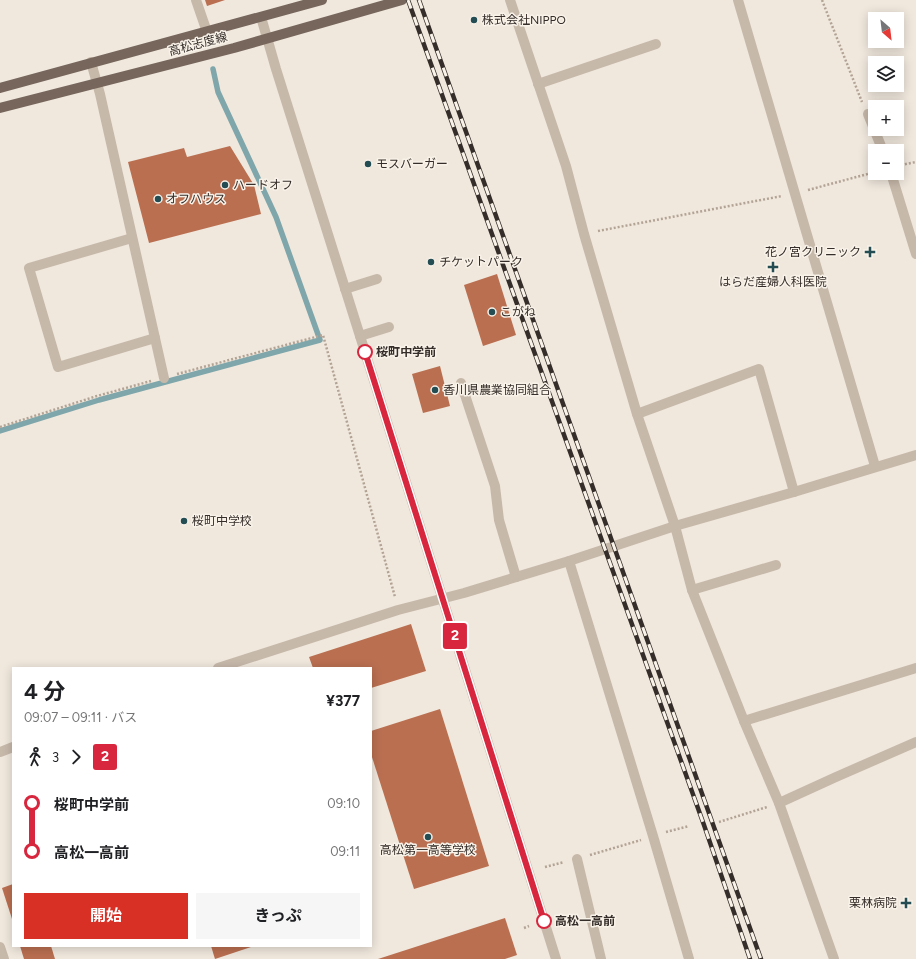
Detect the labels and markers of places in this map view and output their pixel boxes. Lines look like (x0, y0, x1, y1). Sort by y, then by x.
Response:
place label: 株式会社NIPPO (482, 13, 566, 27)
marker: 株式会社NIPPO (469, 15, 479, 25)
place label: モスバーガー (376, 157, 448, 171)
marker: モスバーガー (363, 159, 373, 169)
place label: ハードオフ (233, 178, 293, 192)
marker: ハードオフ (220, 180, 230, 190)
place label: オフハウス (166, 192, 226, 206)
marker: オフハウス (153, 194, 163, 204)
place label: 花ノ宮クリニック (765, 245, 861, 259)
marker: 花ノ宮クリニック (864, 246, 876, 258)
place label: チケットパーク (439, 255, 523, 269)
marker: チケットパーク (426, 257, 436, 267)
marker: はらだ産婦人科医院 (767, 261, 779, 273)
place label: はらだ産婦人科医院 (719, 275, 827, 289)
place label: こがね (500, 305, 536, 319)
marker: こがね (487, 307, 497, 317)
marker: 桜町中学前 (357, 344, 373, 360)
place label: 桜町中学前 (376, 345, 436, 359)
place label: 香川県農業協同組合 (443, 383, 551, 397)
marker: 香川県農業協同組合 (430, 385, 440, 395)
place label: 桜町中学校 (192, 514, 252, 528)
marker: 桜町中学校 (179, 516, 189, 526)
marker: 高松第一高等学校 (423, 832, 433, 842)
place label: 高松第一高等学校 (380, 843, 476, 857)
place label: 栗林病院 (849, 896, 897, 910)
marker: 栗林病院 (900, 897, 912, 909)
marker: 高松一高前 (536, 913, 552, 929)
place label: 高松一高前 (555, 914, 615, 928)

